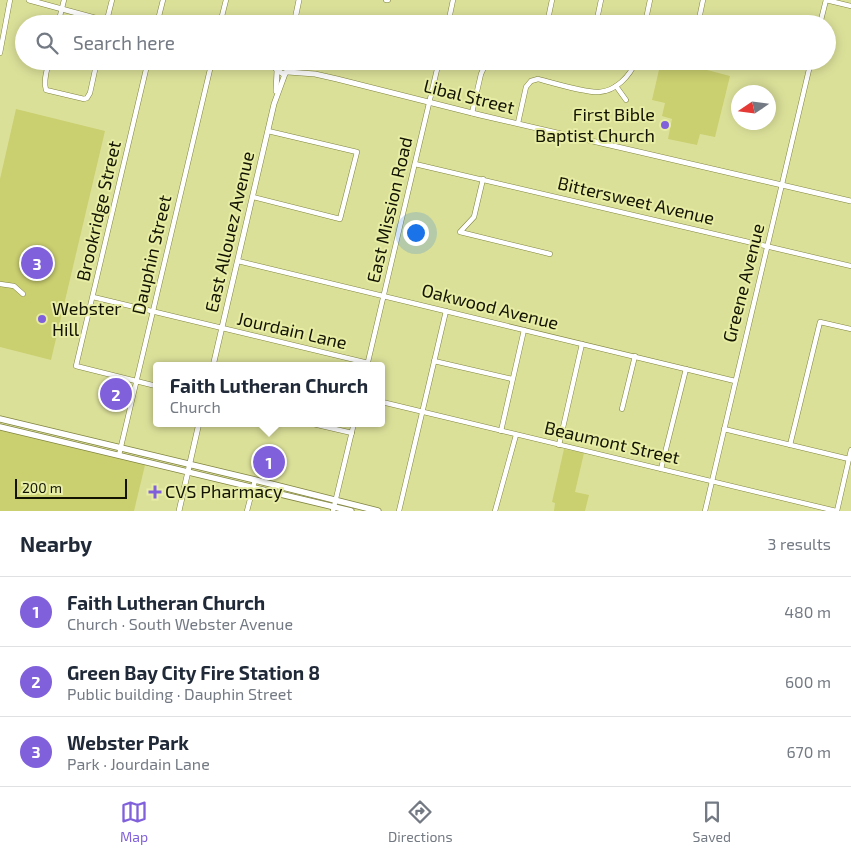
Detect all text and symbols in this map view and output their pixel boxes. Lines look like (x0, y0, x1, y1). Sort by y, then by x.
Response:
search box (15, 15, 836, 70)
icon: search (33, 29, 61, 57)
text: Search here (73, 31, 175, 54)
street label: Libal Street (422, 74, 517, 118)
north arrow (731, 85, 776, 130)
place label: First Bible Baptist Church (535, 103, 655, 146)
marker: First Bible Baptist Church (659, 119, 671, 131)
street label: East Mission Road (362, 135, 417, 285)
street label: Brookridge Street (71, 138, 125, 283)
street label: East Allouez Avenue (200, 149, 258, 314)
street label: Bittersweet Avenue (556, 171, 717, 229)
street label: Dauphin Street (127, 193, 175, 317)
your location (403, 220, 429, 246)
street label: Greene Avenue (718, 221, 768, 344)
pin: 3 (21, 244, 53, 282)
street label: Oakwood Avenue (419, 278, 561, 334)
place label: Webster Hill (52, 297, 122, 340)
street label: Jourdain Lane (235, 307, 349, 353)
marker: Webster Hill (36, 313, 48, 325)
popup (153, 362, 385, 427)
text: Faith Lutheran Church (170, 374, 368, 397)
pin: 2 (100, 375, 132, 413)
text: Church (170, 397, 221, 416)
street label: Beaumont Street (542, 416, 682, 468)
pin: 1 (253, 443, 285, 481)
scale bar (15, 476, 128, 499)
text: 200 m (22, 479, 62, 496)
place label: CVS Pharmacy (165, 480, 283, 502)
marker: CVS Pharmacy (149, 486, 161, 498)
text: Nearby (20, 531, 92, 556)
text: 3 results (768, 534, 831, 553)
text: Faith Lutheran Church (67, 591, 265, 614)
text: 1 (33, 602, 39, 621)
text: 480 m (784, 602, 831, 621)
text: Church · South Webster Avenue (67, 614, 293, 633)
text: Green Bay City Fire Station 8 (67, 661, 320, 684)
text: 2 (31, 672, 41, 691)
text: 600 m (785, 672, 831, 691)
text: Public building · Dauphin Street (67, 684, 292, 703)
text: Webster Park (67, 731, 189, 754)
text: 3 (31, 742, 41, 761)
text: 670 m (786, 742, 831, 761)
text: Park · Jourdain Lane (67, 754, 210, 773)
tab: Map (120, 798, 148, 845)
tab: Directions (388, 798, 453, 845)
tab: Saved (693, 798, 731, 845)

